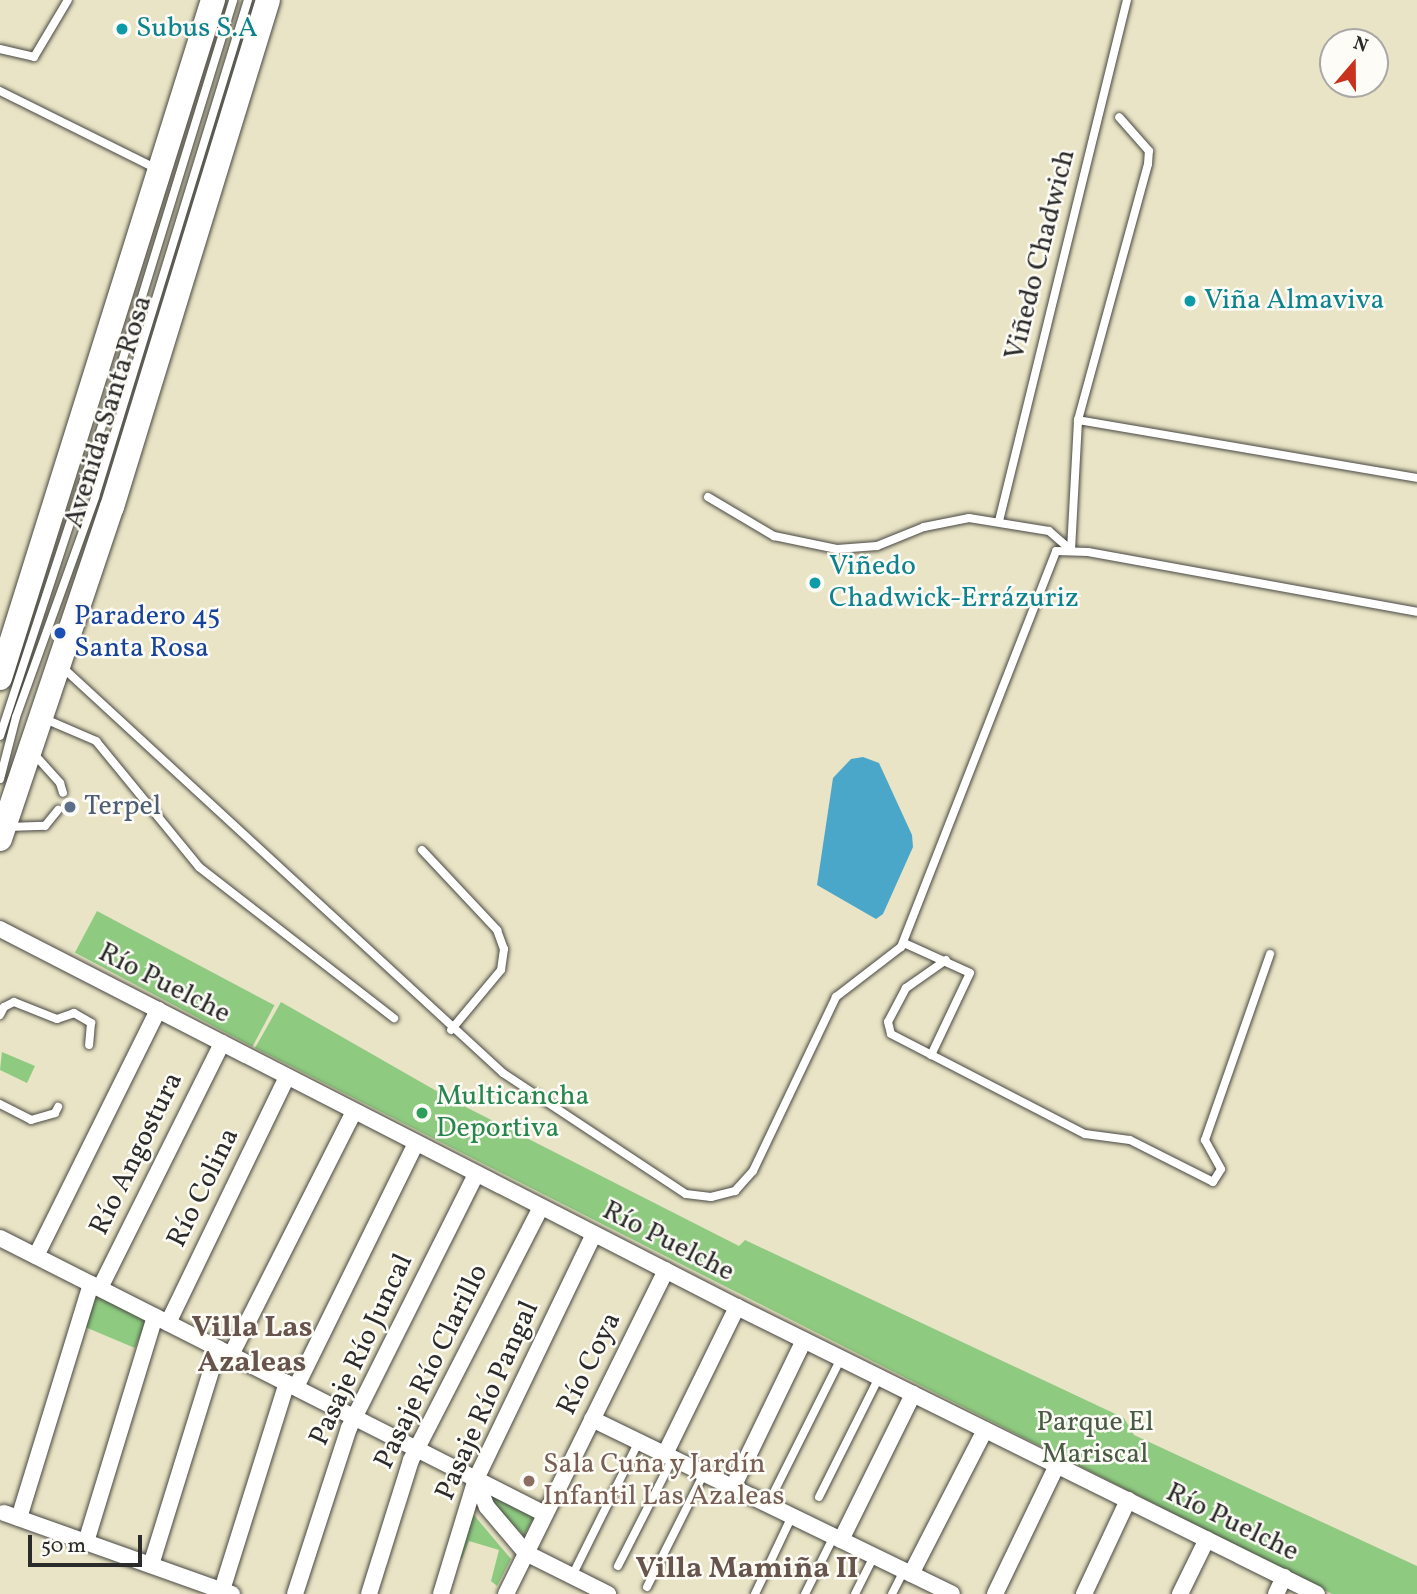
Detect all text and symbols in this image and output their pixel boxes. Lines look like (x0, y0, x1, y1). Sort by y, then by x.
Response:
place label: Subus S.A (136, 12, 258, 46)
marker: Subus S.A (114, 21, 130, 37)
north arrow (1319, 28, 1389, 98)
text: N (1350, 31, 1371, 60)
street label: Viñedo Chadwich (999, 146, 1083, 364)
place label: Viña Almaviva (1204, 284, 1384, 318)
street label: Avenida Santa Rosa (58, 292, 160, 532)
marker: Viña Almaviva (1182, 293, 1198, 309)
place label: Viñedo Chadwick-Errázuriz (829, 550, 1079, 616)
marker: Viñedo Chadwick-Errázuriz (807, 575, 823, 591)
place label: Paradero 45 Santa Rosa (74, 600, 221, 666)
marker: Paradero 45 Santa Rosa (52, 625, 68, 641)
place label: Terpel (84, 790, 161, 824)
marker: Terpel (62, 799, 78, 815)
street label: Río Puelche (92, 936, 236, 1032)
street label: Río Angostura (83, 1067, 191, 1241)
place label: Multicancha Deportiva (436, 1080, 590, 1146)
marker: Multicancha Deportiva (414, 1105, 430, 1121)
street label: Río Colina (161, 1123, 247, 1253)
street label: Río Puelche (596, 1194, 740, 1290)
street label: Pasaje Río Juncal (303, 1249, 421, 1451)
street label: Pasaje Río Clarillo (368, 1259, 496, 1475)
street label: Pasaje Río Pangal (429, 1296, 547, 1506)
street label: Río Coya (551, 1307, 629, 1421)
district label: Villa Las Azaleas (191, 1310, 313, 1380)
park label: Parque El Mariscal (1036, 1406, 1154, 1472)
place label: Sala Cuna y Jardín Infantil Las Azaleas (543, 1448, 785, 1514)
marker: Sala Cuna y Jardín Infantil Las Azaleas (521, 1473, 537, 1489)
street label: Río Puelche (1160, 1476, 1304, 1570)
scale bar (32, 1520, 145, 1564)
text: 50 m (41, 1532, 86, 1561)
district label: Villa Mamiña II (636, 1551, 858, 1587)

